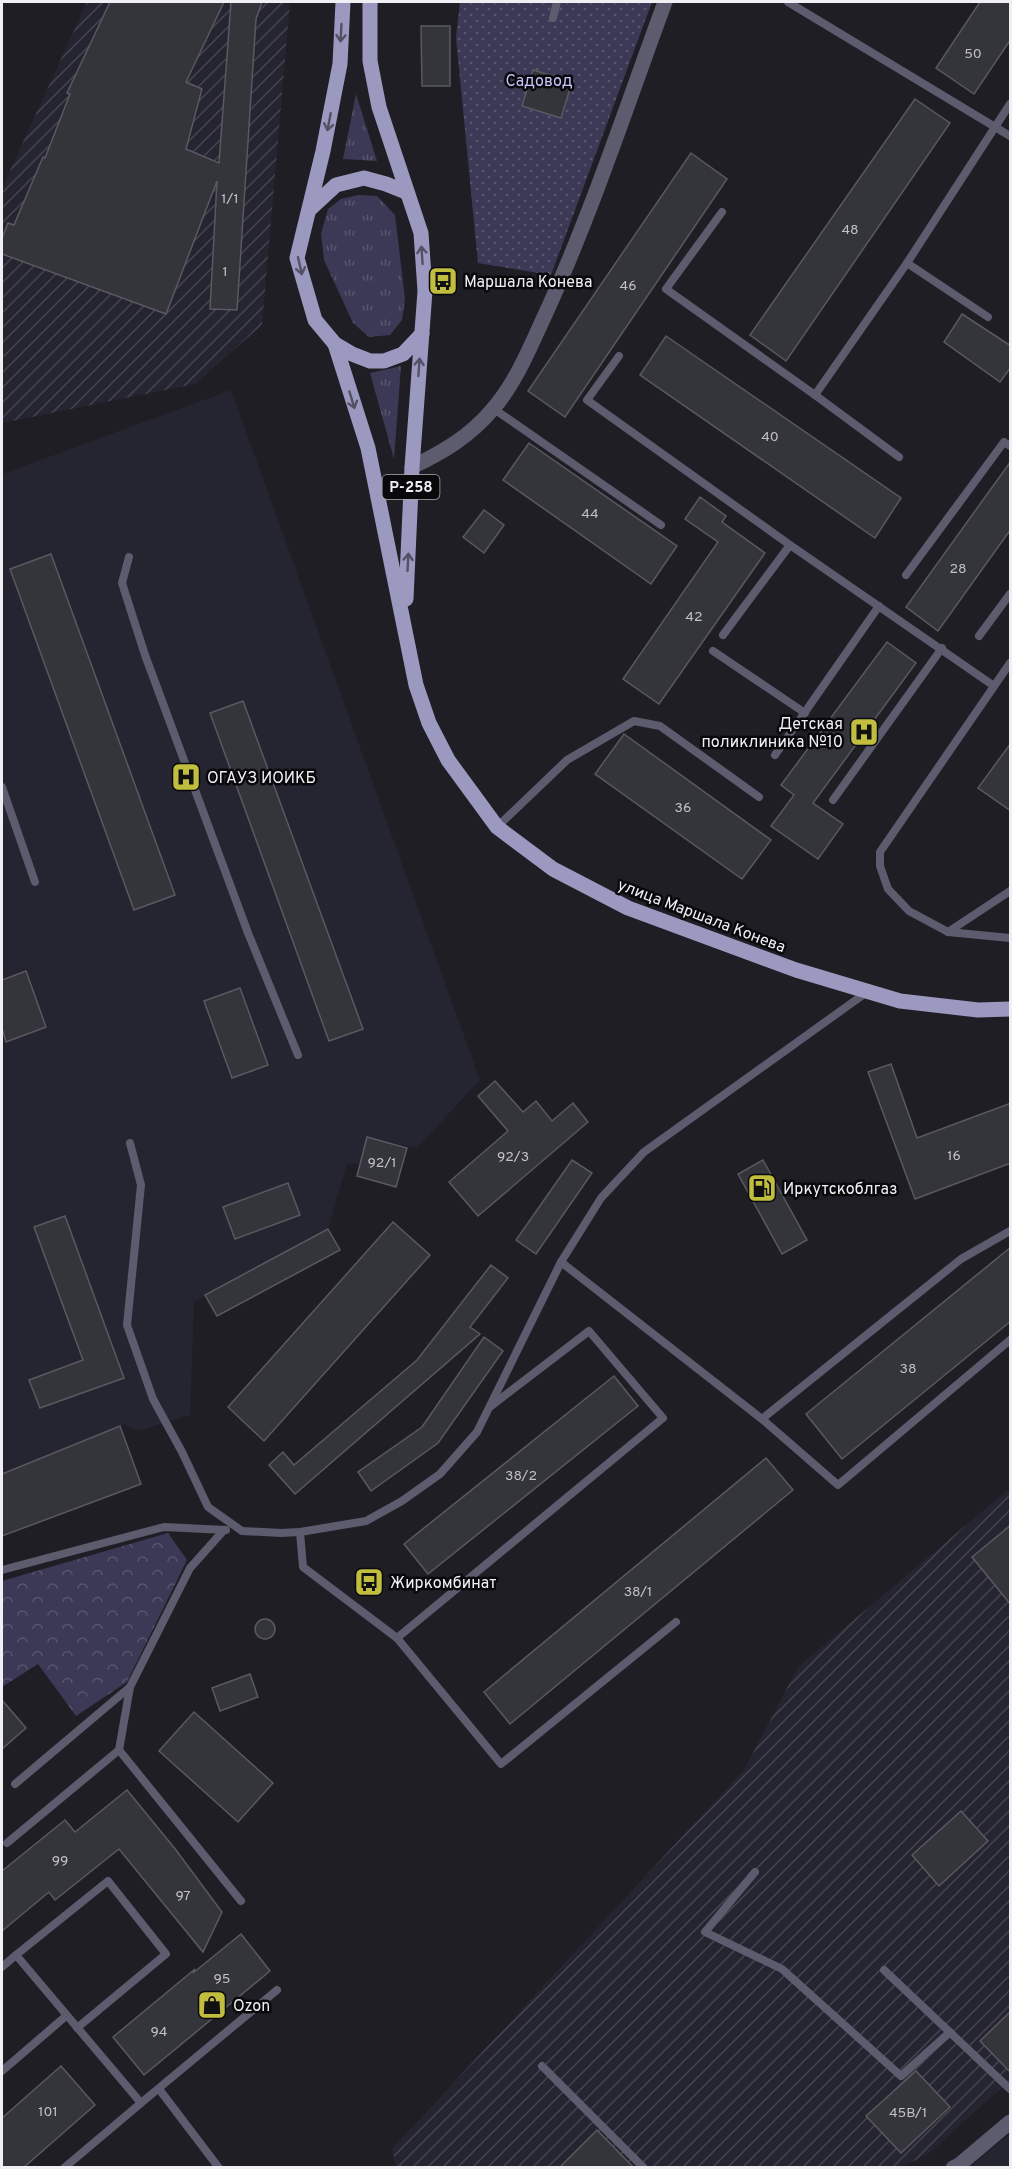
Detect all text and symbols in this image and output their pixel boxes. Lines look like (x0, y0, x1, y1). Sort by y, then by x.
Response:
one-way arrow (336, 22, 347, 42)
house number: 50 (964, 46, 982, 63)
park label: Садовод (505, 72, 573, 92)
one-way arrow (323, 111, 334, 131)
house number: 1/1 (221, 191, 239, 208)
house number: 48 (841, 222, 859, 239)
one-way arrow (416, 245, 427, 265)
one-way arrow (294, 256, 306, 275)
house number: 1 (222, 264, 228, 281)
bus stop icon: Маршала Конева (427, 265, 459, 297)
place label: Маршала Конева (464, 273, 592, 293)
house number: 46 (619, 278, 637, 295)
one-way arrow (414, 358, 425, 378)
one-way arrow (347, 390, 358, 409)
house number: 40 (761, 429, 779, 446)
road number: Р-258 (382, 475, 440, 499)
house number: 44 (581, 506, 599, 523)
one-way arrow (402, 552, 413, 572)
house number: 28 (949, 561, 967, 578)
house number: 42 (685, 609, 703, 626)
place label: Детская поликлиника №10 (701, 715, 843, 753)
hospital icon: Детская поликлиника №10 (848, 716, 880, 748)
hospital icon: ОГАУЗ ИОИКБ (170, 761, 202, 793)
place label: ОГАУЗ ИОИКБ (207, 769, 316, 789)
house number: 36 (675, 800, 691, 817)
street label: улица Маршала Конева (614, 876, 788, 958)
house number: 16 (947, 1148, 961, 1165)
house number: 92/3 (497, 1149, 529, 1166)
house number: 92/1 (367, 1155, 397, 1172)
fuel station icon: Иркутскоблгаз (746, 1172, 778, 1204)
place label: Иркутскоблгаз (783, 1180, 898, 1200)
house number: 38 (900, 1361, 916, 1378)
house number: 38/2 (505, 1468, 537, 1485)
bus stop icon: Жиркомбинат (353, 1566, 385, 1598)
place label: Жиркомбинат (390, 1574, 497, 1594)
house number: 38/1 (624, 1584, 652, 1601)
house number: 99 (52, 1853, 68, 1870)
house number: 97 (175, 1888, 191, 1905)
house number: 95 (213, 1971, 231, 1988)
shop icon: Ozon (196, 1989, 228, 2021)
place label: Ozon (233, 1997, 270, 2017)
house number: 94 (150, 2024, 168, 2041)
house number: 101 (38, 2104, 58, 2121)
house number: 45В/1 (889, 2105, 927, 2122)

